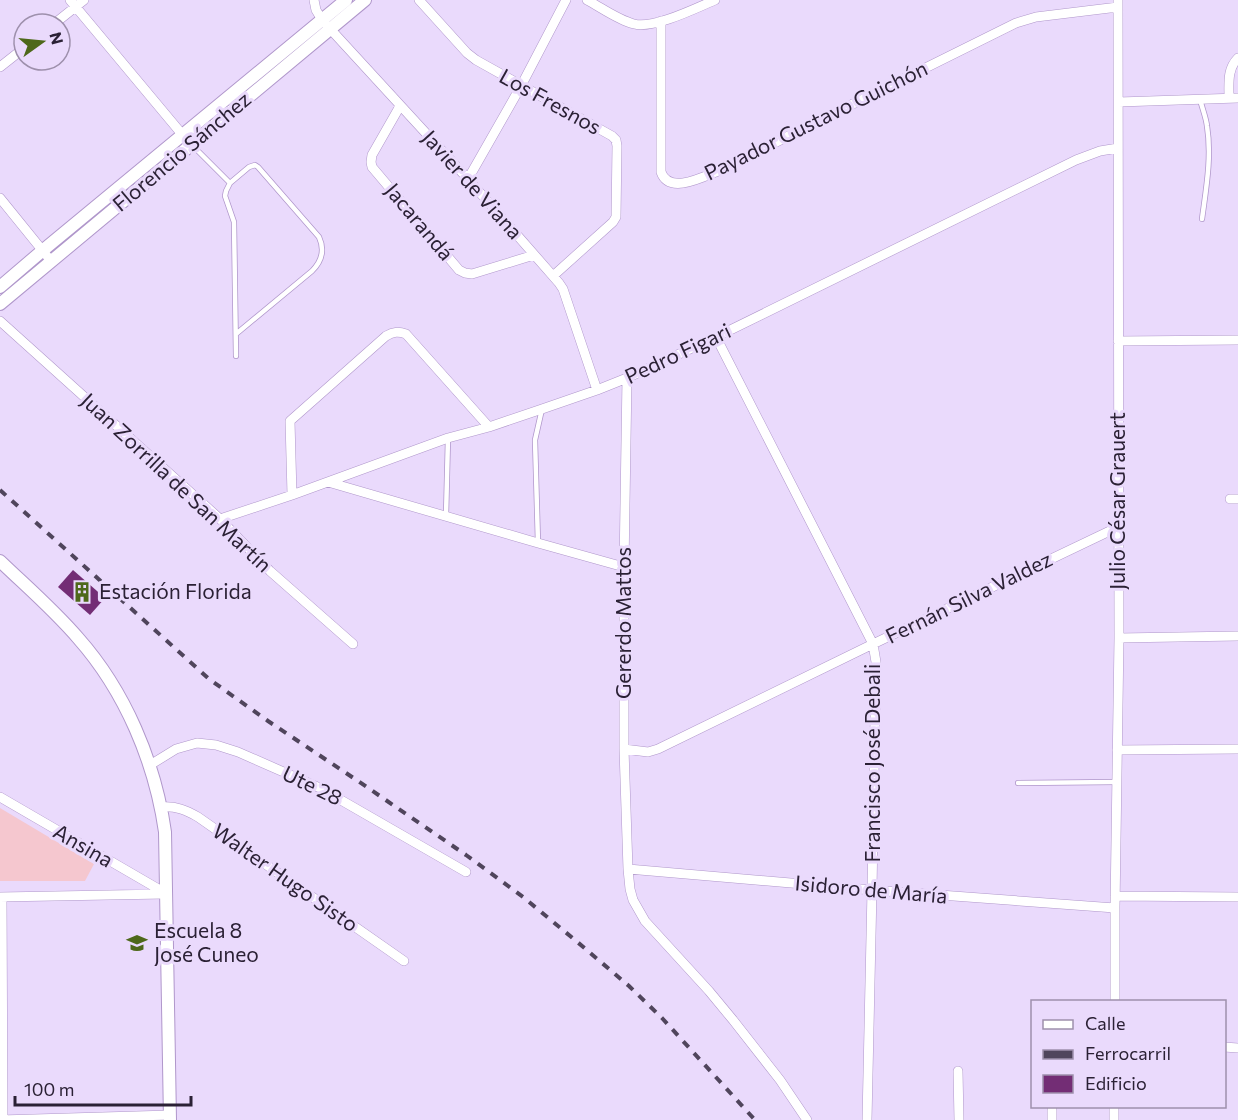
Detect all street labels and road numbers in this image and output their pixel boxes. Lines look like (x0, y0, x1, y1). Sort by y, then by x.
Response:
street label: Payador Gustavo Guichón (700, 55, 931, 185)
street label: Los Fresnos (496, 63, 606, 139)
street label: Florencio Sánchez (107, 86, 255, 216)
street label: Javier de Viana (418, 125, 528, 243)
street label: Jacarandá (381, 177, 460, 265)
street label: Pedro Figari (620, 317, 734, 388)
street label: Juan Zorrilla de San Martín (77, 387, 277, 577)
street label: Julio César Grauert (1104, 412, 1129, 590)
street label: Fernán Silva Valdez (881, 546, 1056, 648)
street label: Gererdo Mattos (610, 547, 635, 699)
street label: Francisco José Debali (859, 663, 884, 863)
street label: Ute 28 (279, 760, 347, 810)
street label: Walter Hugo Sisto (208, 817, 363, 936)
street label: Ansina (50, 818, 118, 872)
street label: Isidoro de María (794, 869, 948, 908)

